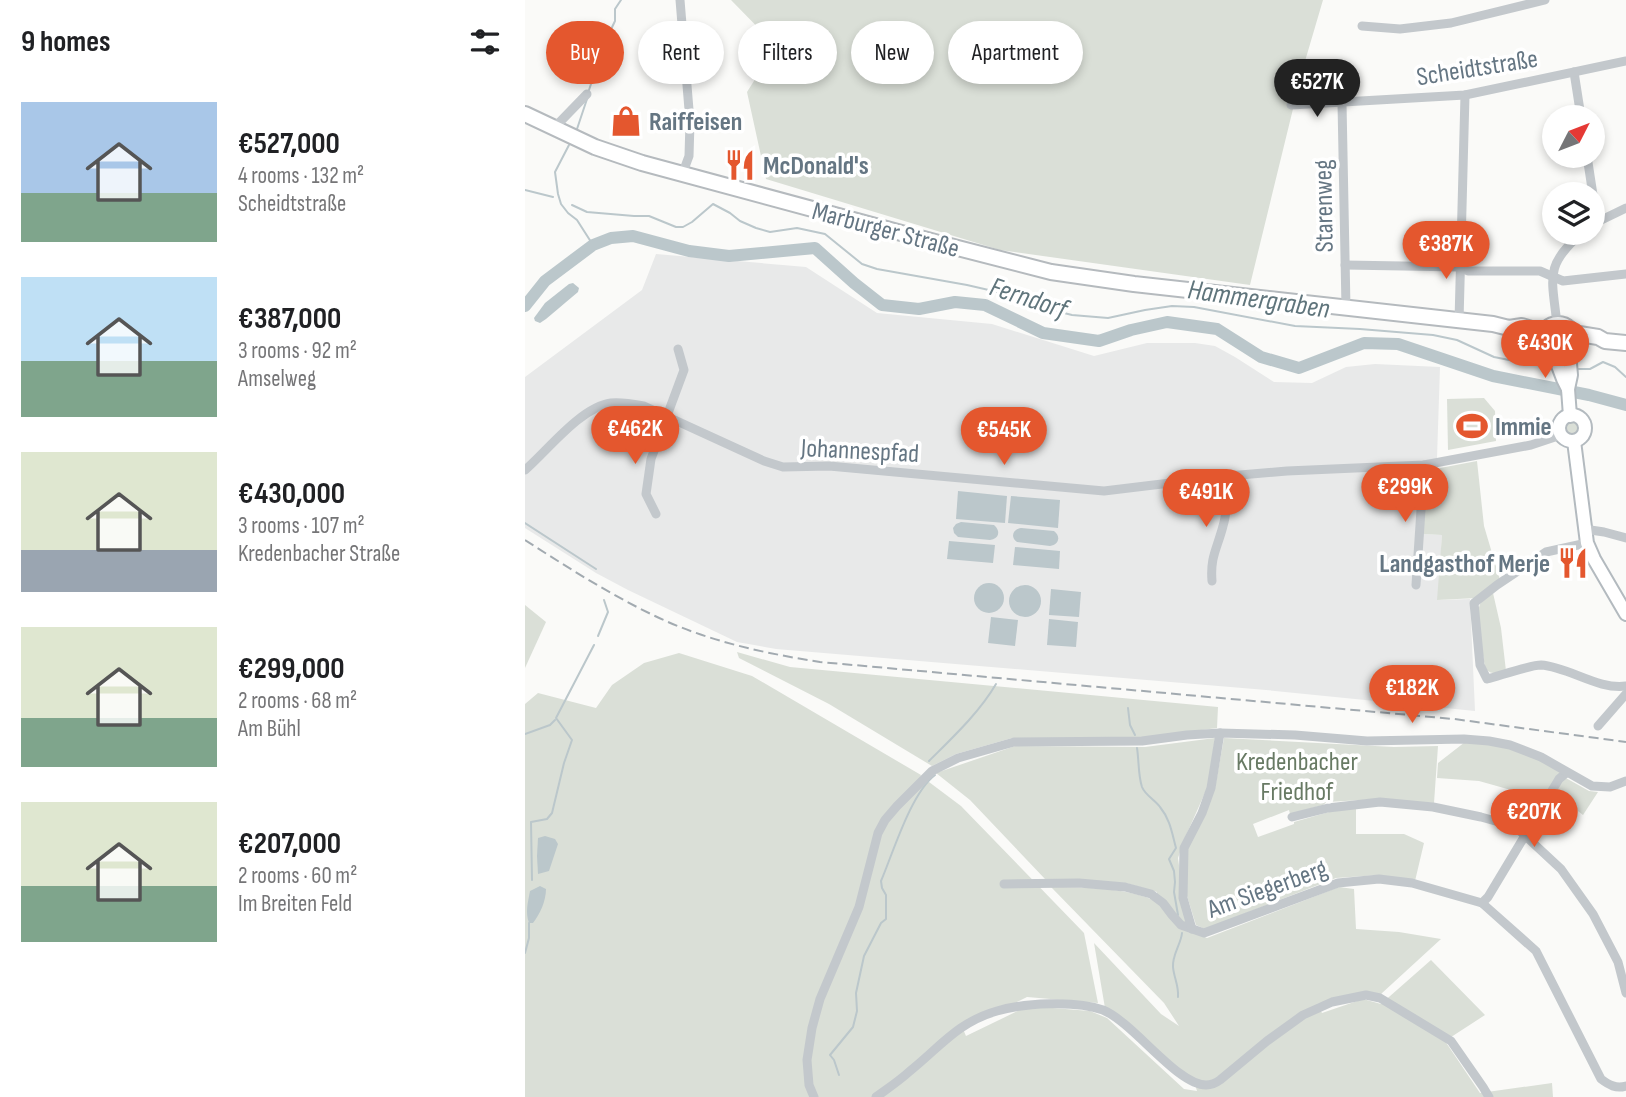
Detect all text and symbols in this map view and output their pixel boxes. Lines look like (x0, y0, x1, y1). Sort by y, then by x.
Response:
chip: Buy (546, 21, 624, 84)
chip: Rent (638, 21, 724, 84)
chip: Filters (738, 21, 837, 84)
chip: New (851, 21, 934, 84)
chip: Apartment (948, 21, 1083, 84)
icon: filters (466, 23, 504, 61)
text: 9 homes (21, 24, 111, 60)
street label: Scheidtstraße (1414, 44, 1540, 93)
pin: €527K (1268, 60, 1366, 119)
text: €527K (1290, 68, 1344, 96)
shop icon: Raiffeisen (609, 104, 643, 138)
north arrow (1542, 105, 1605, 168)
map controls (1542, 105, 1605, 245)
place label: Raiffeisen (649, 107, 742, 138)
text: €527,000 (238, 126, 340, 162)
icon: home (77, 130, 161, 214)
restaurant icon: McDonald's (723, 148, 757, 182)
place label: McDonald's (763, 151, 869, 182)
street label: Starenweg (1308, 159, 1341, 253)
text: 4 rooms · 132 m² (238, 162, 364, 190)
button: layers (1542, 182, 1605, 245)
text: Scheidtstraße (238, 190, 346, 218)
street label: Marburger Straße (809, 196, 963, 265)
pin: €387K (1397, 222, 1495, 281)
text: €387K (1419, 230, 1473, 258)
water label: Ferndorf (986, 270, 1074, 327)
water label: Hammergraben (1186, 273, 1332, 326)
text: €387,000 (238, 301, 341, 337)
icon: home (77, 305, 161, 389)
pin: €430K (1496, 320, 1594, 380)
text: €430K (1517, 329, 1573, 357)
text: 3 rooms · 92 m² (238, 337, 357, 365)
text: Amselweg (238, 365, 316, 393)
pin: €462K (586, 406, 684, 466)
pin: €545K (955, 407, 1053, 467)
sports icon: Immie (1455, 409, 1489, 443)
place label: Immie (1495, 412, 1552, 443)
text: €462K (607, 415, 663, 443)
text: €545K (977, 416, 1031, 444)
street label: Johannespfad (799, 433, 920, 470)
pin: €299K (1356, 464, 1454, 524)
pin: €491K (1157, 470, 1255, 529)
text: €299K (1377, 473, 1433, 501)
text: €430,000 (238, 476, 345, 512)
text: €491K (1179, 478, 1233, 506)
icon: home (77, 480, 161, 564)
text: 3 rooms · 107 m² (238, 512, 365, 540)
text: Kredenbacher Straße (238, 540, 400, 568)
restaurant icon: Landgasthof Merje (1556, 546, 1590, 580)
place label: Landgasthof Merje (1379, 549, 1550, 580)
text: €299,000 (238, 651, 344, 687)
icon: home (77, 655, 161, 739)
pin: €182K (1363, 666, 1461, 725)
text: €182K (1385, 674, 1439, 702)
text: 2 rooms · 68 m² (238, 687, 357, 715)
text: Am Bühl (238, 715, 301, 743)
park label: Kredenbacher Friedhof (1236, 747, 1358, 808)
pin: €207K (1485, 790, 1583, 849)
text: €207K (1507, 798, 1561, 826)
text: €207,000 (238, 826, 341, 862)
icon: home (77, 830, 161, 914)
street label: Am Siegerberg (1202, 853, 1332, 926)
text: 2 rooms · 60 m² (238, 862, 357, 890)
text: Im Breiten Feld (238, 890, 352, 918)

